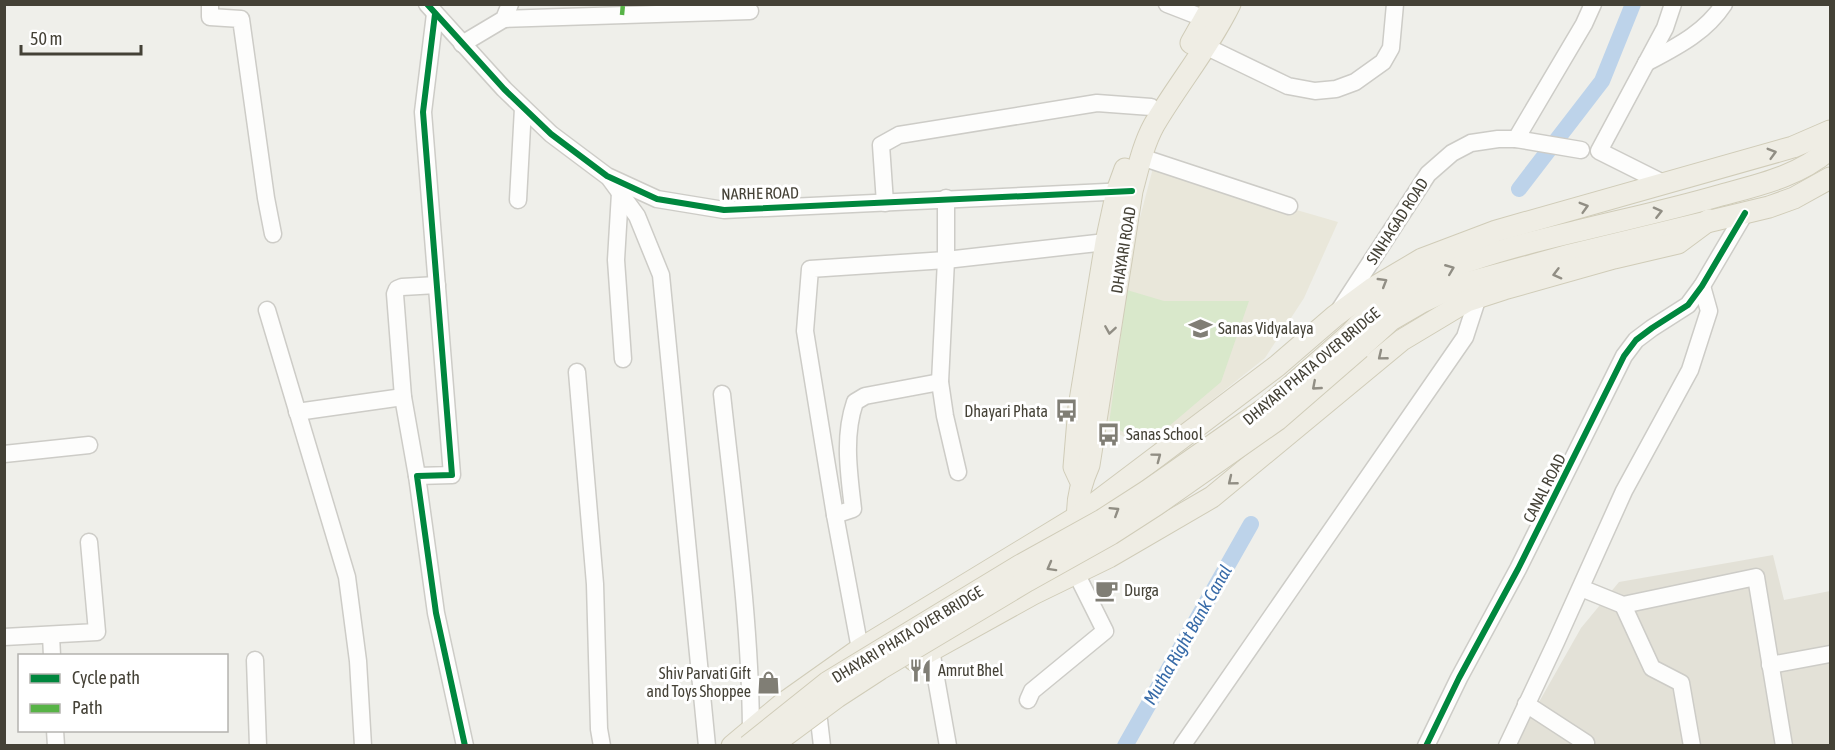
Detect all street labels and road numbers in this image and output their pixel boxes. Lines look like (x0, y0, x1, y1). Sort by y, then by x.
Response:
street label: SINHAGAD ROAD (1363, 175, 1431, 267)
street label: NARHE ROAD (721, 183, 799, 203)
street label: DHAYARI ROAD (1107, 205, 1139, 295)
street label: DHAYARI PHATA OVER BRIDGE (1239, 304, 1383, 428)
street label: CANAL ROAD (1519, 451, 1569, 525)
street label: DHAYARI PHATA OVER BRIDGE (828, 582, 986, 686)

